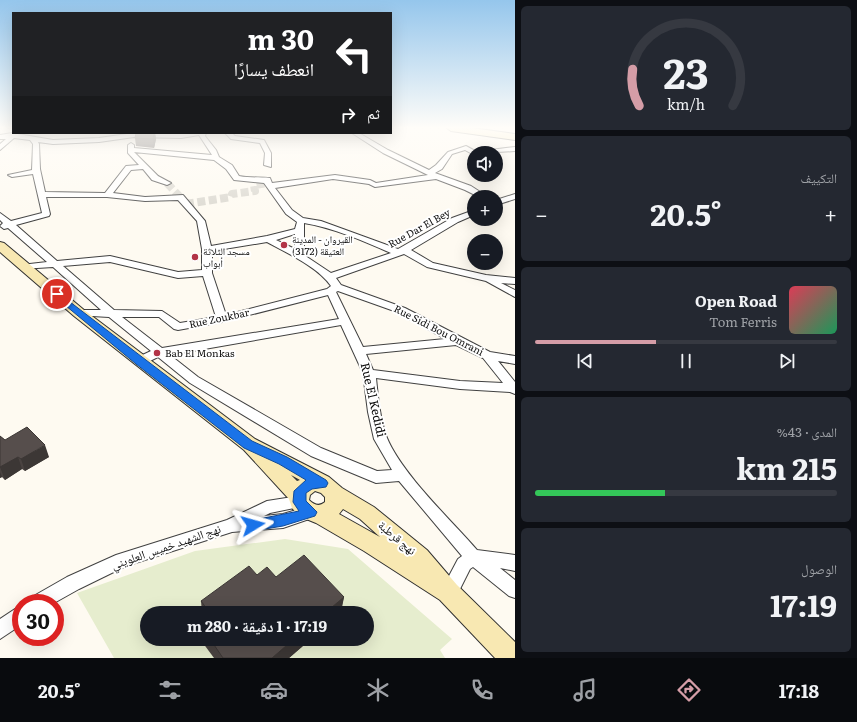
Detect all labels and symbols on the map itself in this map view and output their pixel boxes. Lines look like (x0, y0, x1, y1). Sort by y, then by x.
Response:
street label: Rue Dar El Bey (385, 204, 453, 251)
place label: القيروان - المدينة العتيقة (3172) (292, 231, 353, 258)
marker: القيروان - المدينة العتيقة (3172) (279, 240, 289, 250)
place label: مسجد الثلاثة أبواب (203, 243, 250, 270)
marker: مسجد الثلاثة أبواب (190, 252, 200, 262)
pin (40, 277, 74, 311)
street label: Rue Sidi Bou Omrani (392, 300, 487, 359)
street label: Rue Zoukbar (187, 304, 251, 331)
place label: Bab El Monkas (165, 345, 235, 360)
marker: Bab El Monkas (152, 348, 162, 358)
street label: Rue El Kedidi (357, 361, 391, 439)
position arrow (232, 504, 274, 546)
street label: نهج قرطبة (375, 516, 421, 559)
street label: نهج الشهيد خميس العلويني (108, 519, 224, 575)
speed limit sign: 30 (12, 594, 64, 646)

